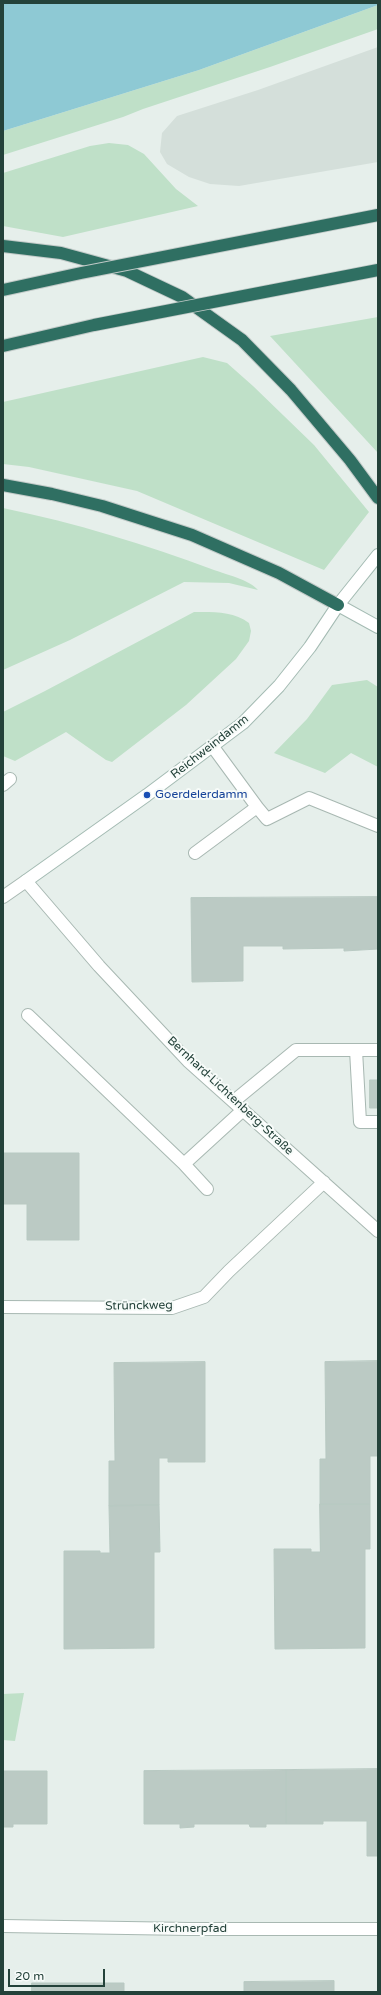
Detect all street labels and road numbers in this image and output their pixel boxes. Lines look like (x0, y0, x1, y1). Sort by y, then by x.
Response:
street label: Reichweindamm (168, 712, 252, 782)
street label: Bernhard-Lichtenberg-Straße (164, 1034, 296, 1158)
street label: Strünckweg (105, 1298, 173, 1314)
street label: Kirchnerpfad (153, 1922, 227, 1936)

